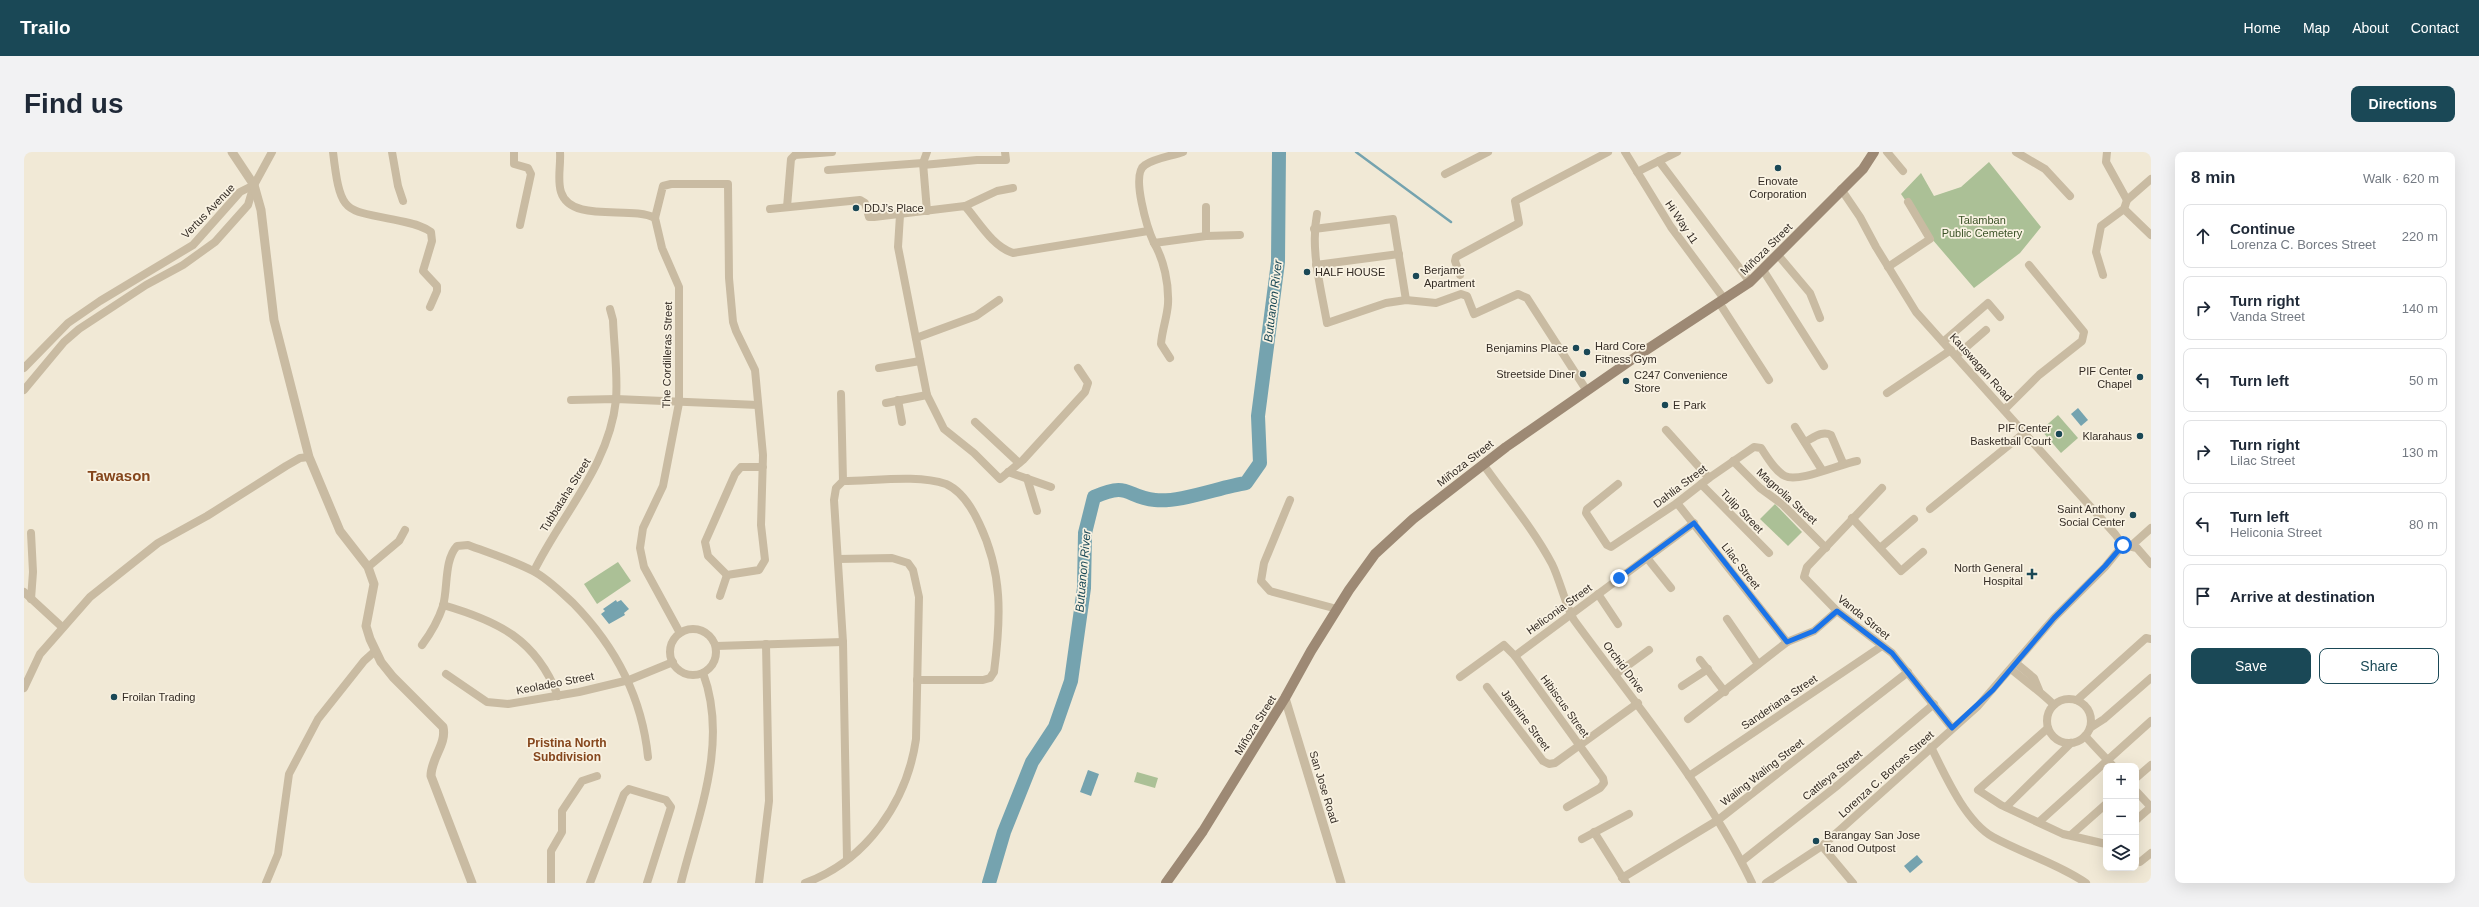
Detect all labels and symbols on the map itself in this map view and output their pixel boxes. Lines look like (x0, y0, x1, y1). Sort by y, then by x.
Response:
marker: Enovate Corporation (1773, 163, 1783, 173)
place label: Enovate Corporation (1749, 175, 1807, 200)
street label: Vertus Avenue (179, 181, 237, 241)
street label: Hi Way 11 (1663, 198, 1701, 246)
place label: DDJ’s Place (864, 202, 924, 214)
marker: DDJ’s Place (851, 203, 861, 213)
park label: Talamban Public Cemetery (1942, 214, 2023, 239)
street label: Miñoza Street (1738, 221, 1794, 277)
water label: Butuanon River (1261, 258, 1285, 343)
place label: Berjame Apartment (1424, 264, 1475, 289)
place label: HALF HOUSE (1315, 266, 1385, 278)
marker: HALF HOUSE (1302, 267, 1312, 277)
marker: Berjame Apartment (1411, 271, 1421, 281)
street label: The Cordilleras Street (660, 301, 674, 409)
street label: Kauswagan Road (1947, 331, 2015, 403)
place label: Hard Core Fitness Gym (1595, 340, 1657, 365)
place label: Benjamins Place (1486, 342, 1568, 354)
marker: Benjamins Place (1571, 343, 1581, 353)
marker: Hard Core Fitness Gym (1582, 347, 1592, 357)
place label: PIF Center Chapel (2079, 365, 2132, 390)
place label: Streetside Diner (1496, 368, 1575, 380)
marker: Streetside Diner (1578, 369, 1588, 379)
place label: C247 Convenience Store (1634, 369, 1728, 394)
marker: PIF Center Chapel (2135, 372, 2145, 382)
marker: C247 Convenience Store (1621, 376, 1631, 386)
place label: E Park (1673, 399, 1707, 411)
marker: E Park (1660, 400, 1670, 410)
place label: PIF Center Basketball Court (1970, 422, 2051, 447)
marker: PIF Center Basketball Court (2054, 429, 2064, 439)
place label: Klarahaus (2082, 430, 2132, 442)
marker: Klarahaus (2135, 431, 2145, 441)
street label: Miñoza Street (1435, 437, 1495, 489)
street label: Tubbataha Street (537, 456, 593, 534)
street label: Dahlia Street (1651, 462, 1709, 510)
street label: Magnolia Street (1754, 466, 1820, 526)
district label: Tawason (87, 467, 151, 484)
street label: Tulip Street (1718, 487, 1766, 535)
place label: Saint Anthony Social Center (2057, 503, 2125, 528)
marker: Saint Anthony Social Center (2128, 510, 2138, 520)
water label: Butuanon River (1072, 528, 1094, 613)
route start (2114, 536, 2132, 554)
street label: Lilac Street (1719, 541, 1763, 591)
place label: North General Hospital (1954, 562, 2023, 587)
marker: North General Hospital (2026, 568, 2038, 580)
route end (1610, 569, 1628, 587)
street label: Heliconia Street (1524, 581, 1594, 637)
street label: Vanda Street (1836, 592, 1892, 642)
street label: Orchid Drive (1601, 639, 1647, 695)
street label: Keoladeo Street (515, 670, 595, 696)
street label: Sanderiana Street (1739, 672, 1819, 732)
street label: Hibiscus Street (1538, 673, 1592, 739)
street label: Jasmine Street (1499, 687, 1553, 753)
place label: Froilan Trading (122, 691, 195, 703)
marker: Froilan Trading (109, 692, 119, 702)
street label: Miñoza Street (1232, 693, 1278, 757)
street label: Lorenza C. Borces Street (1836, 728, 1936, 820)
district label: Pristina North Subdivision (527, 736, 607, 764)
street label: Waling Waling Street (1718, 736, 1806, 808)
street label: Cattleya Street (1800, 747, 1864, 803)
street label: San Jose Road (1307, 749, 1341, 825)
place label: Barangay San Jose Tanod Outpost (1824, 829, 1920, 854)
marker: Barangay San Jose Tanod Outpost (1811, 836, 1821, 846)

